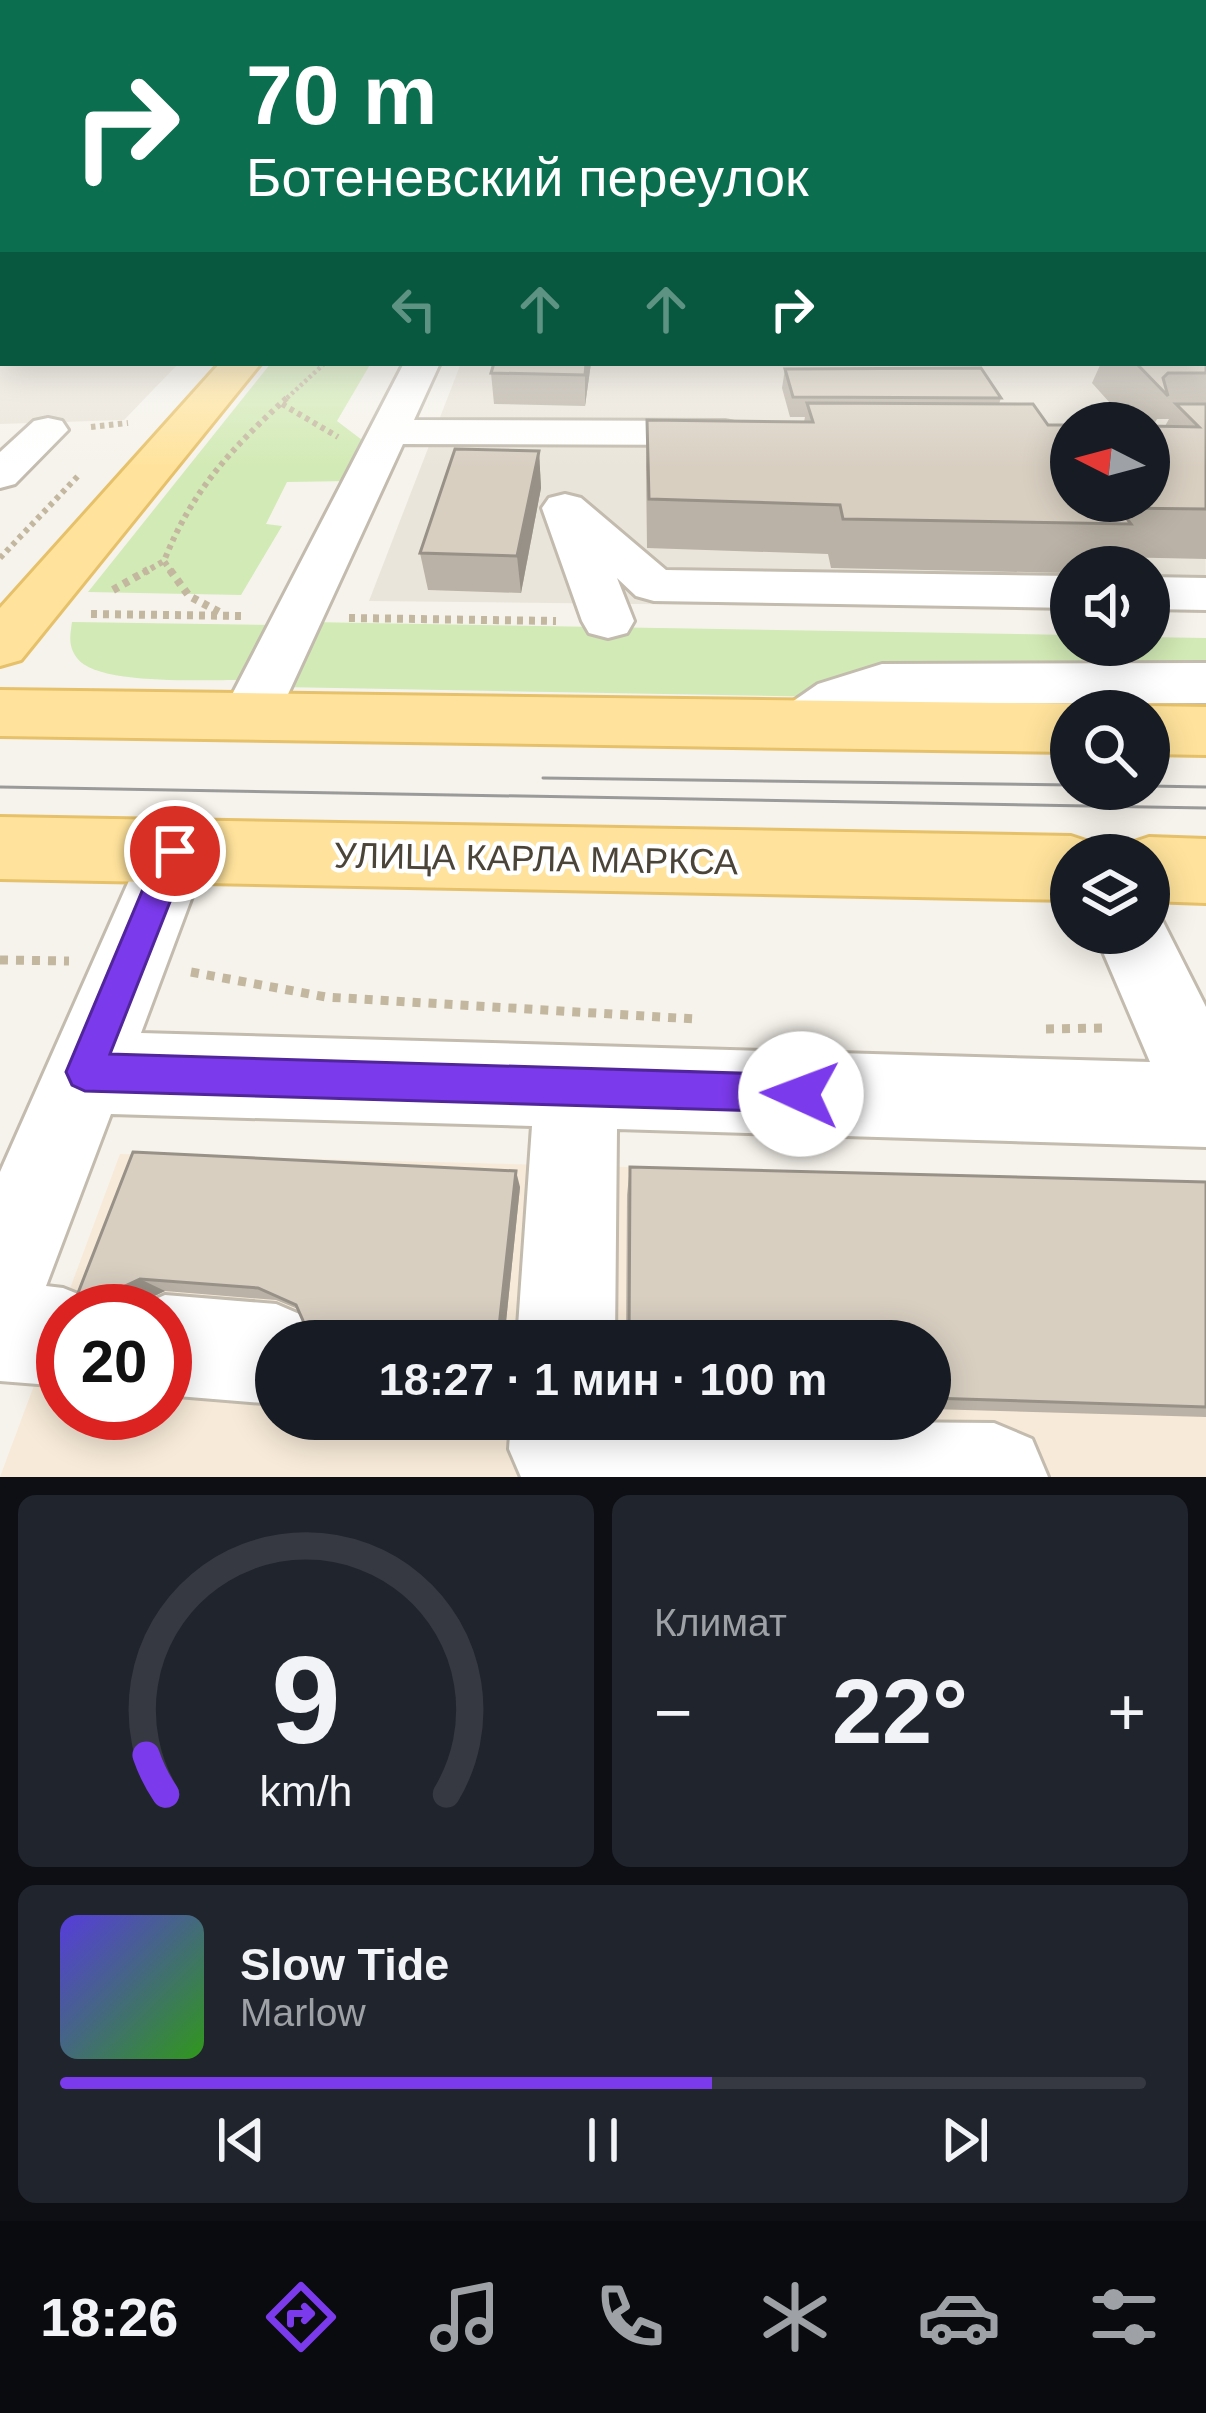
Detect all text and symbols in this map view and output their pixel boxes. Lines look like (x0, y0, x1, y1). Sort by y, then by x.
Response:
icon: right (48, 48, 204, 204)
text: 70 m (246, 48, 437, 142)
text: Ботеневский переулок (246, 147, 809, 207)
icon: left (381, 276, 447, 342)
icon: ahead (507, 276, 573, 342)
icon: ahead (633, 276, 699, 342)
icon: right (759, 276, 825, 342)
north arrow (1050, 402, 1170, 522)
map controls (1050, 402, 1170, 954)
button: sound (1050, 546, 1170, 666)
button: search (1050, 690, 1170, 810)
pin (124, 800, 226, 902)
icon: arrive (142, 818, 208, 884)
street label: УЛИЦА КАРЛА МАРКСА (334, 834, 738, 883)
button: layers (1050, 834, 1170, 954)
position arrow (738, 1031, 864, 1157)
speed limit sign: 20 (36, 1284, 192, 1440)
text: 18:27 · 1 мин · 100 m (379, 1354, 827, 1405)
text: Климат (654, 1601, 787, 1644)
text: 9 (271, 1630, 341, 1769)
text: 22° (832, 1662, 968, 1762)
text: − (654, 1675, 693, 1749)
text: + (1107, 1675, 1146, 1749)
text: km/h (260, 1767, 352, 1815)
text: Slow Tide (240, 1939, 449, 1990)
text: Marlow (240, 1991, 366, 2034)
icon: previous (208, 2107, 274, 2173)
icon: pause (570, 2107, 636, 2173)
icon: next (932, 2107, 998, 2173)
icon: directions (259, 2275, 343, 2359)
icon: music (423, 2275, 507, 2359)
icon: phone (588, 2275, 672, 2359)
icon: climate (753, 2275, 837, 2359)
icon: car (917, 2275, 1001, 2359)
icon: filters (1082, 2275, 1166, 2359)
text: 18:26 (40, 2287, 178, 2347)

